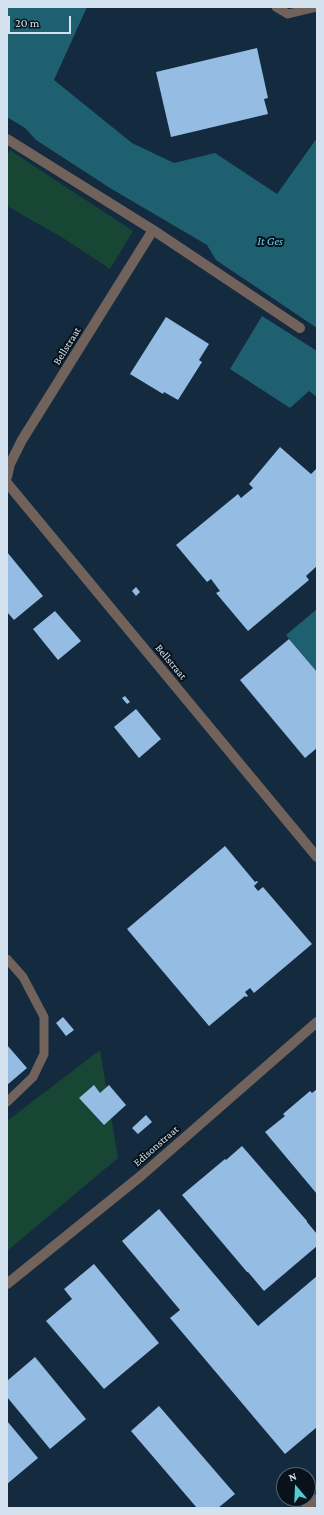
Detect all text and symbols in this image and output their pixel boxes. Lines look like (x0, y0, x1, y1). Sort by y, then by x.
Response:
scale bar (10, 8, 73, 34)
text: 20 m (15, 16, 39, 30)
water label: It Ges (257, 234, 283, 248)
street label: Bellstraat (50, 325, 84, 367)
street label: Bellstraat (152, 642, 190, 682)
street label: Edisonstraat (131, 1123, 181, 1169)
north arrow (276, 1467, 316, 1507)
text: N (287, 1470, 298, 1483)

